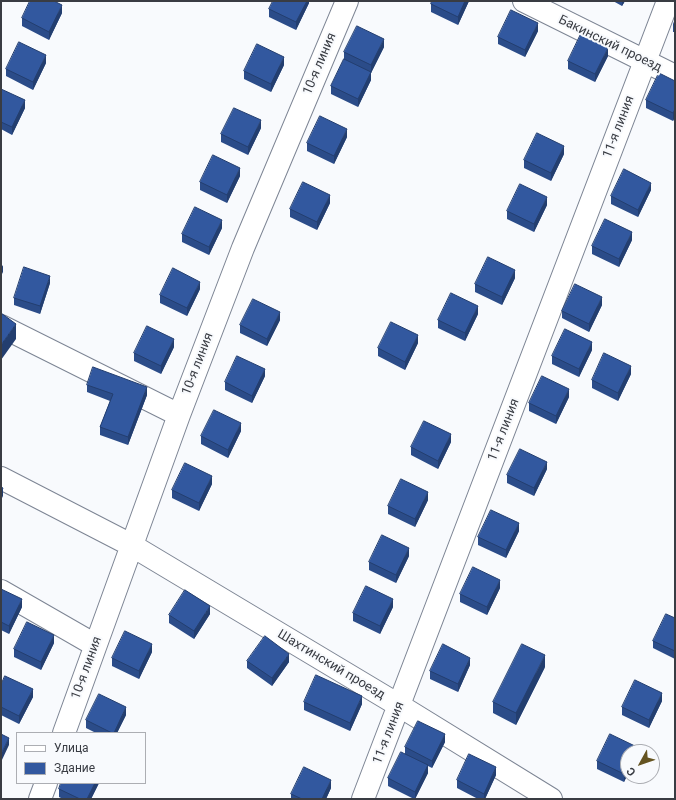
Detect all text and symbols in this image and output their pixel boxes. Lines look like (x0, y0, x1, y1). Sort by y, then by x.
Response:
street label: Бакинский проезд (556, 12, 664, 76)
street label: 10-я линия (300, 31, 340, 97)
street label: 11-я линия (600, 94, 638, 160)
street label: 10-я линия (179, 331, 217, 397)
street label: 11-я линия (485, 397, 523, 463)
street label: Шахтинский проезд (274, 627, 388, 703)
street label: 10-я линия (68, 634, 106, 702)
street label: 11-я линия (370, 700, 408, 766)
legend (16, 732, 146, 784)
text: Улица (54, 741, 89, 755)
north arrow (620, 744, 660, 784)
text: Здание (54, 761, 95, 775)
text: С (624, 764, 638, 778)

